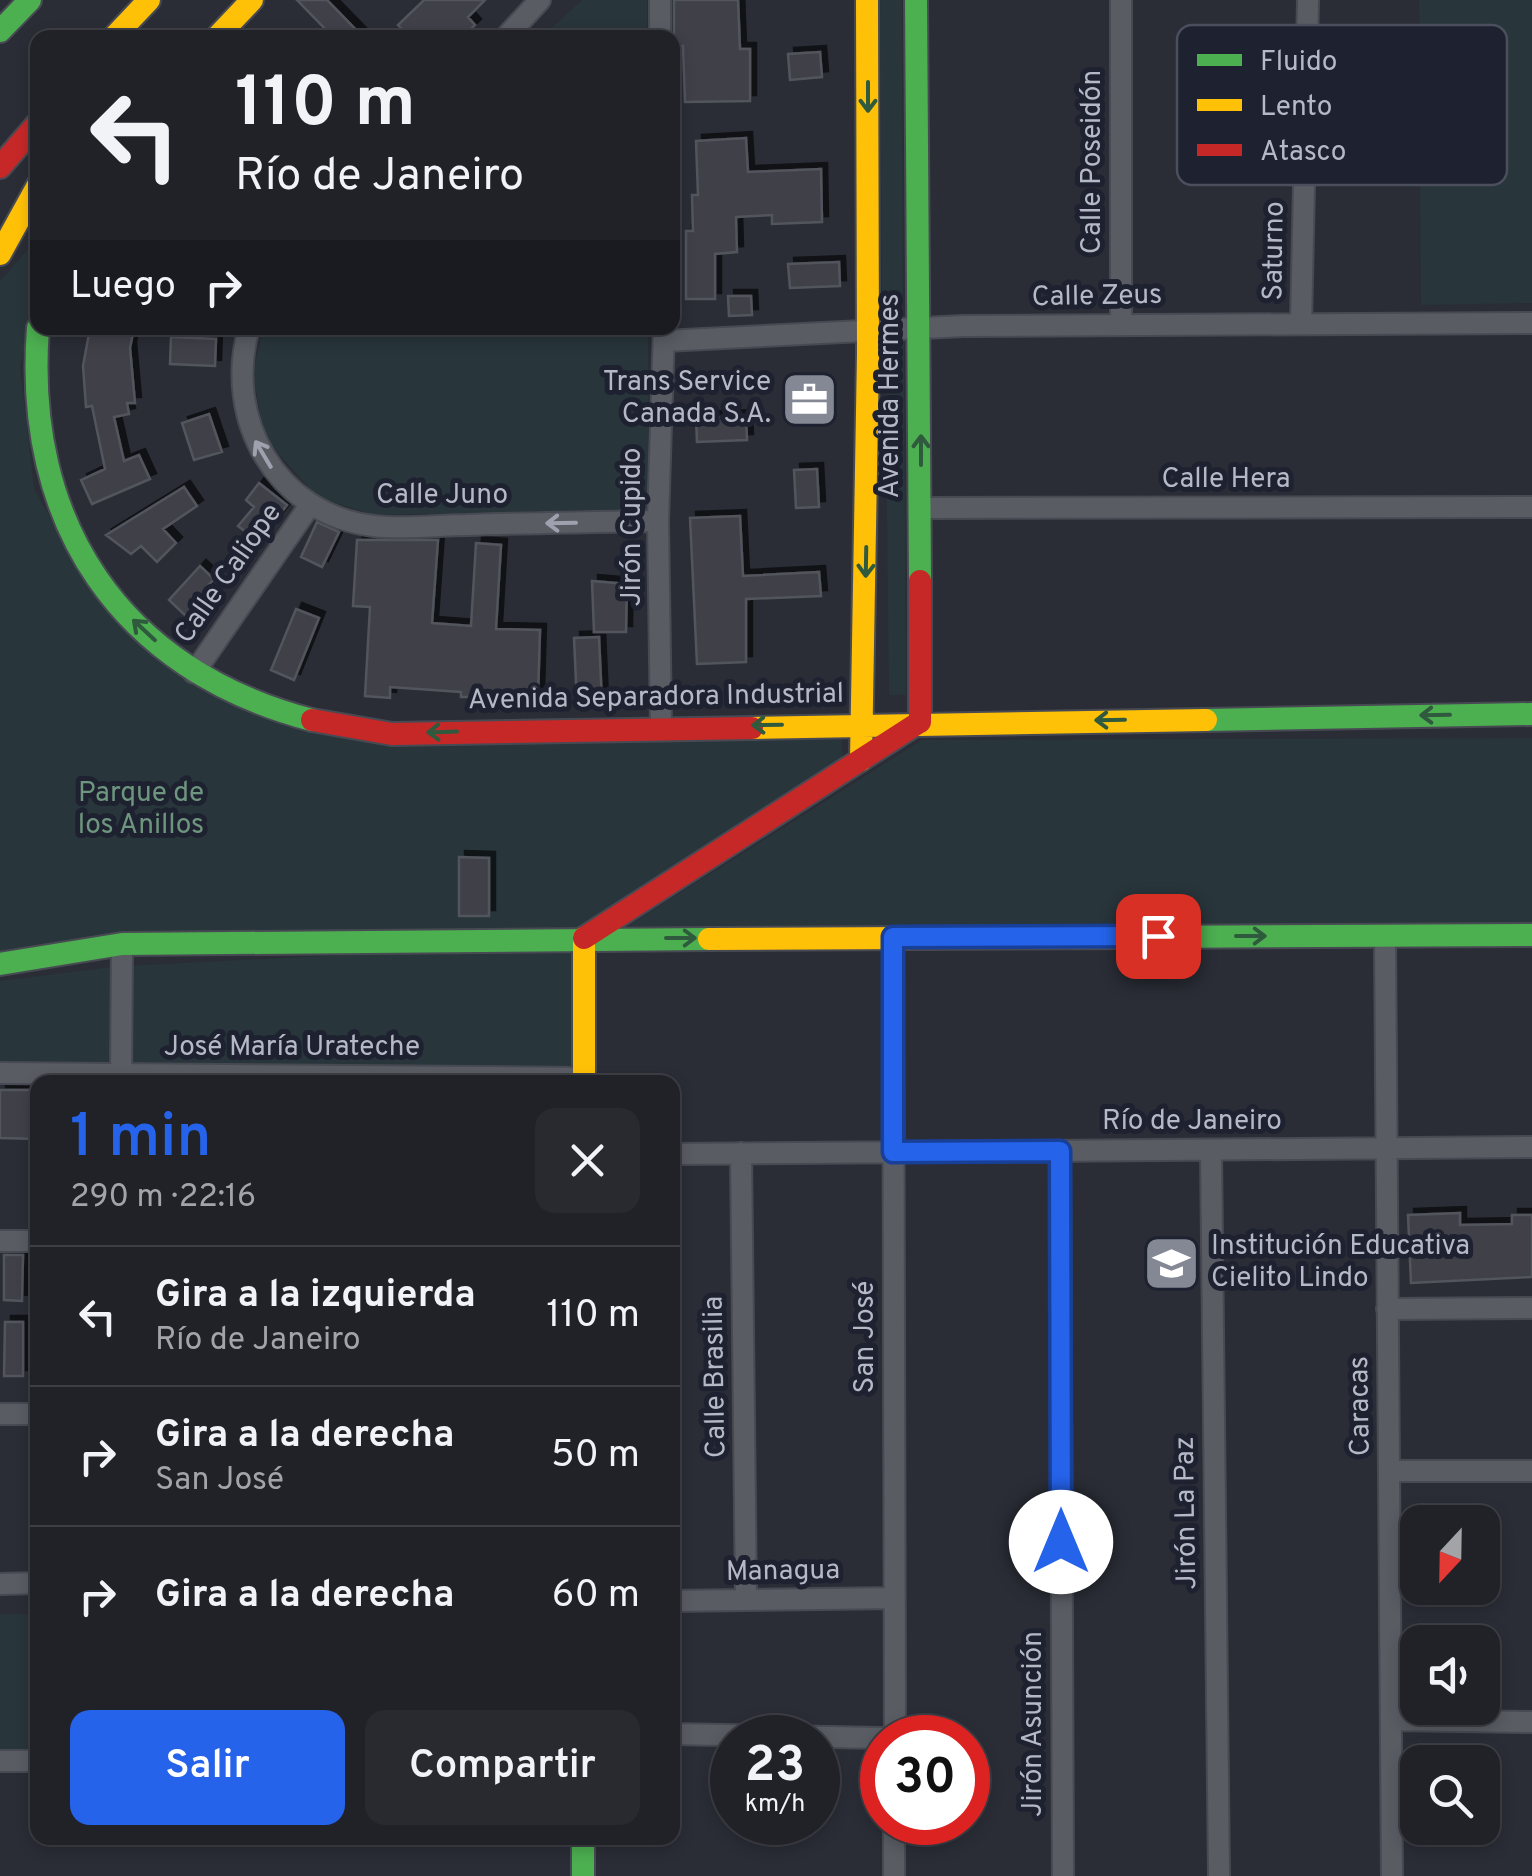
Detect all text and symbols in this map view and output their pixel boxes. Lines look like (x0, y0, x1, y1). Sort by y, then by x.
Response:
legend (1177, 25, 1507, 185)
text: Fluido (1260, 45, 1337, 81)
text: 110 m (235, 62, 416, 151)
icon: left (70, 70, 200, 200)
street label: Calle Poseidón (1075, 70, 1111, 254)
one-way arrow (858, 80, 878, 113)
text: Lento (1260, 90, 1332, 126)
text: Atasco (1260, 135, 1346, 171)
text: Río de Janeiro (235, 149, 524, 206)
street label: Saturno (1256, 201, 1294, 301)
icon: right (196, 260, 251, 315)
text: Luego (70, 263, 176, 312)
street label: Calle Zeus (1031, 278, 1163, 316)
street label: Avenida Hermes (873, 294, 909, 498)
place label: Trans Service Canada S.A. (603, 365, 771, 433)
office icon: Trans Service Canada S.A. (780, 369, 840, 429)
one-way arrow (912, 434, 930, 466)
one-way arrow (252, 440, 273, 469)
street label: Jirón Cupido (615, 448, 651, 606)
street label: Calle Hera (1161, 462, 1291, 498)
street label: Calle Juno (376, 478, 508, 514)
street label: Calle Caliope (167, 497, 291, 651)
one-way arrow (545, 514, 578, 532)
one-way arrow (856, 546, 876, 578)
one-way arrow (132, 618, 157, 641)
street label: Avenida Separadora Industrial (468, 677, 844, 719)
one-way arrow (1419, 706, 1451, 725)
one-way arrow (1094, 710, 1126, 729)
one-way arrow (751, 716, 784, 734)
one-way arrow (426, 723, 458, 742)
park label: Parque de los Anillos (78, 776, 204, 844)
pin (1116, 894, 1201, 979)
icon: arrive (1131, 909, 1186, 964)
one-way arrow (1234, 926, 1267, 946)
one-way arrow (664, 928, 697, 948)
street label: José María Urateche (164, 1030, 420, 1066)
text: 1 min (70, 1102, 211, 1178)
street label: Río de Janeiro (1102, 1104, 1282, 1140)
button: close (535, 1108, 640, 1213)
text: 290 m · 22:16 (70, 1178, 256, 1218)
place label: Institución Educativa Cielito Lindo (1211, 1229, 1470, 1297)
school or university icon: Institución Educativa Cielito Lindo (1142, 1233, 1202, 1293)
text: Gira a la izquierda (155, 1272, 476, 1321)
street label: San José (848, 1281, 884, 1393)
icon: left (70, 1289, 125, 1344)
text: 110 m (546, 1292, 640, 1341)
street label: Calle Brasilia (697, 1296, 735, 1458)
text: Río de Janeiro (155, 1321, 361, 1361)
street label: Caracas (1342, 1356, 1380, 1456)
text: Gira a la derecha (155, 1412, 454, 1461)
icon: right (70, 1429, 125, 1484)
text: 50 m (551, 1432, 640, 1481)
street label: Jirón La Paz (1168, 1436, 1206, 1590)
text: San José (155, 1461, 284, 1501)
position arrow (1009, 1490, 1113, 1594)
north arrow (1400, 1505, 1500, 1605)
map controls (1400, 1505, 1500, 1845)
street label: Managua (726, 1553, 840, 1591)
icon: right (70, 1569, 125, 1624)
text: Gira a la derecha (155, 1572, 454, 1621)
text: 60 m (552, 1572, 640, 1621)
button: sound (1400, 1625, 1500, 1725)
street label: Jirón Asunción (1016, 1631, 1052, 1817)
button: Salir (70, 1710, 345, 1825)
button: Compartir (365, 1710, 640, 1825)
speed limit sign: 30 (860, 1715, 990, 1845)
text: 23 (745, 1736, 805, 1799)
button: search (1400, 1745, 1500, 1845)
text: km/h (745, 1789, 805, 1821)

